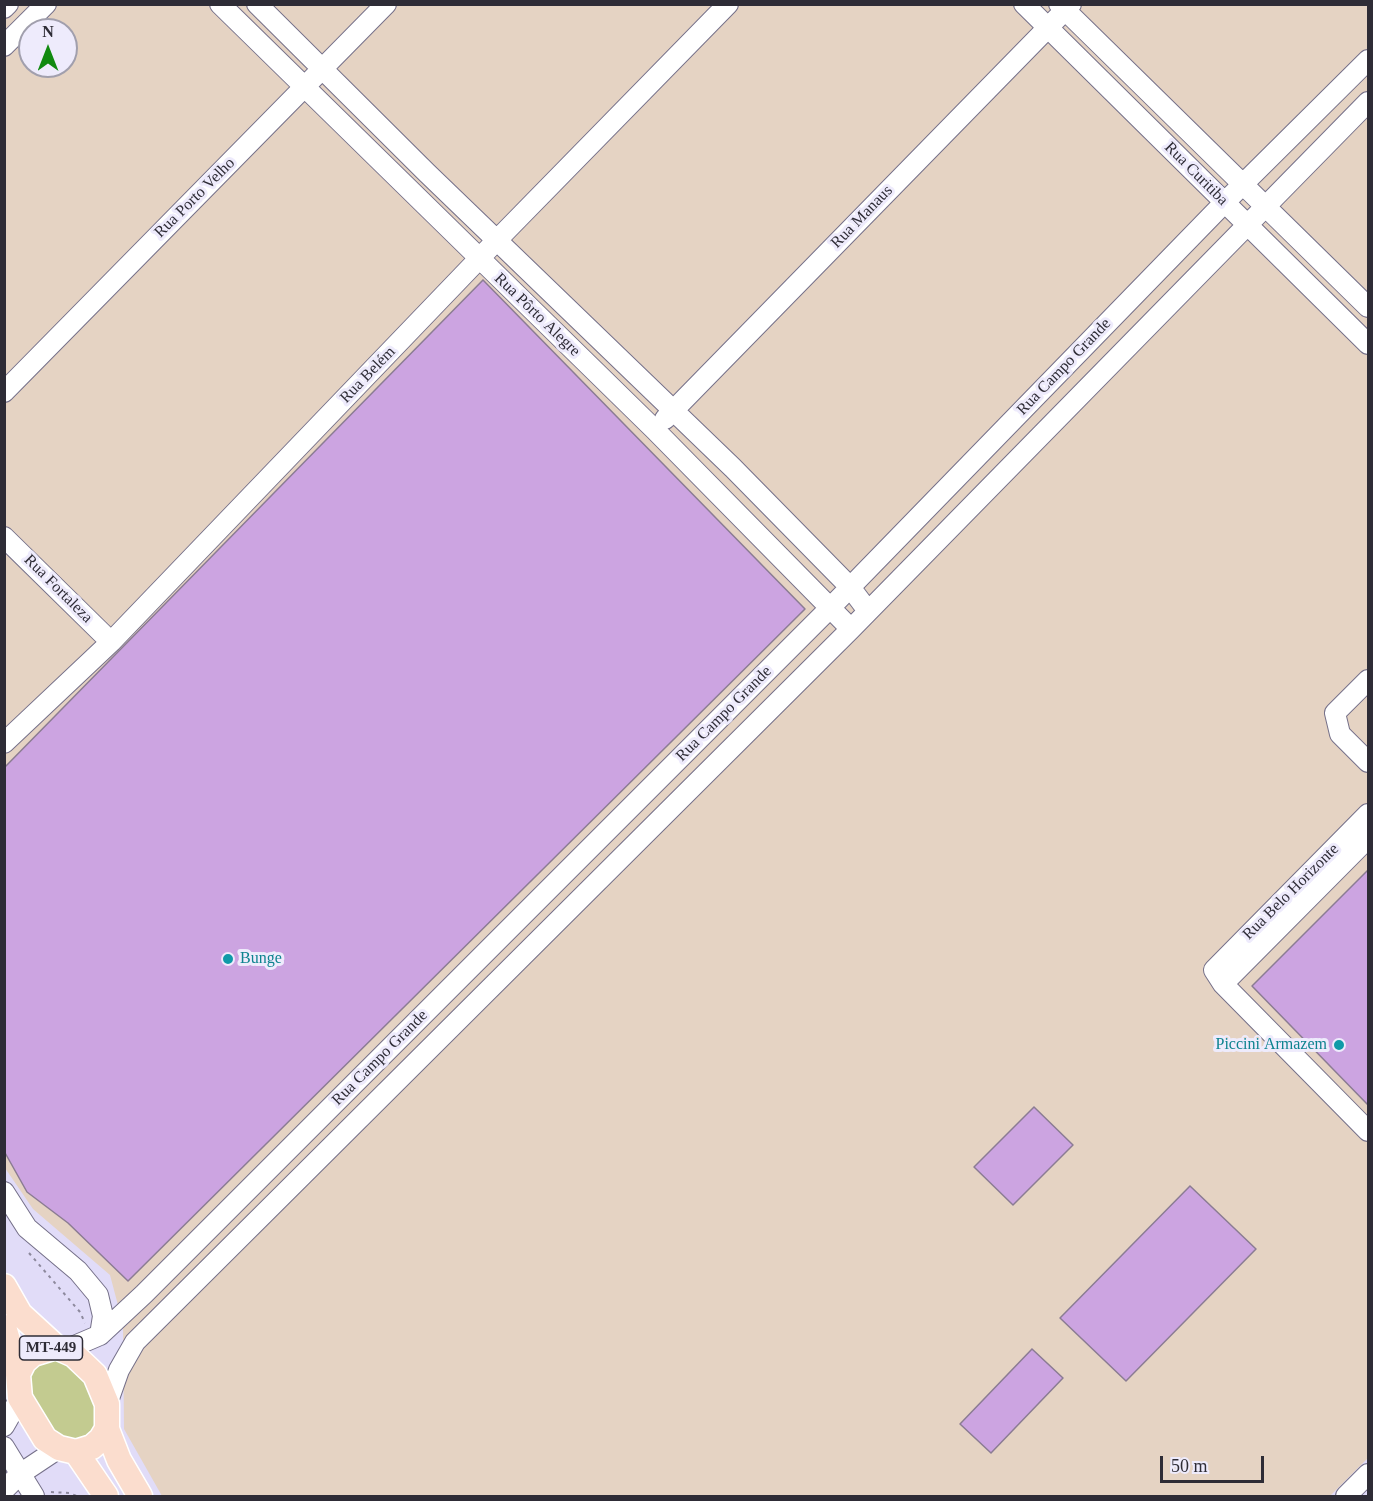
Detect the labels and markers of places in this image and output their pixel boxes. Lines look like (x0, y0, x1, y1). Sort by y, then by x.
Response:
place label: Bunge (240, 949, 282, 969)
marker: Bunge (221, 952, 235, 966)
place label: Piccini Armazem (1215, 1035, 1327, 1055)
marker: Piccini Armazem (1332, 1038, 1346, 1052)

